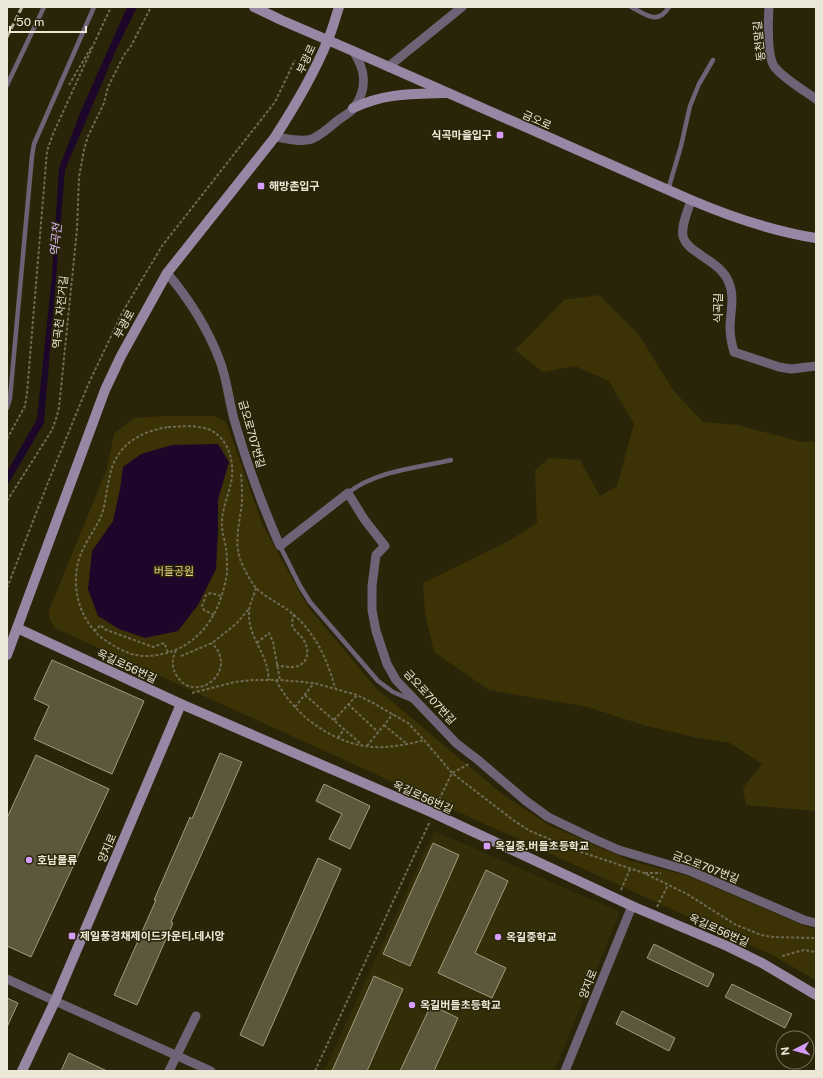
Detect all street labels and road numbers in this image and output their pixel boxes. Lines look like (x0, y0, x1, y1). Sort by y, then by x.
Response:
street label: 동천말길 (751, 20, 767, 62)
street label: 부광로 (294, 43, 318, 75)
street label: 금오로 (521, 108, 553, 132)
street label: 역곡천 자전거길 (50, 275, 70, 349)
street label: 식곡길 (712, 293, 724, 323)
street label: 부광로 (111, 308, 137, 340)
street label: 금오로707번길 (237, 399, 267, 469)
street label: 옥길로56번길 (95, 647, 159, 685)
street label: 금오로707번길 (402, 667, 458, 727)
street label: 옥길로56번길 (391, 778, 455, 816)
street label: 양지로 (96, 832, 118, 864)
street label: 금오로707번길 (671, 849, 741, 885)
street label: 옥길로56번길 (687, 911, 751, 949)
street label: 양지로 (577, 968, 599, 1000)

